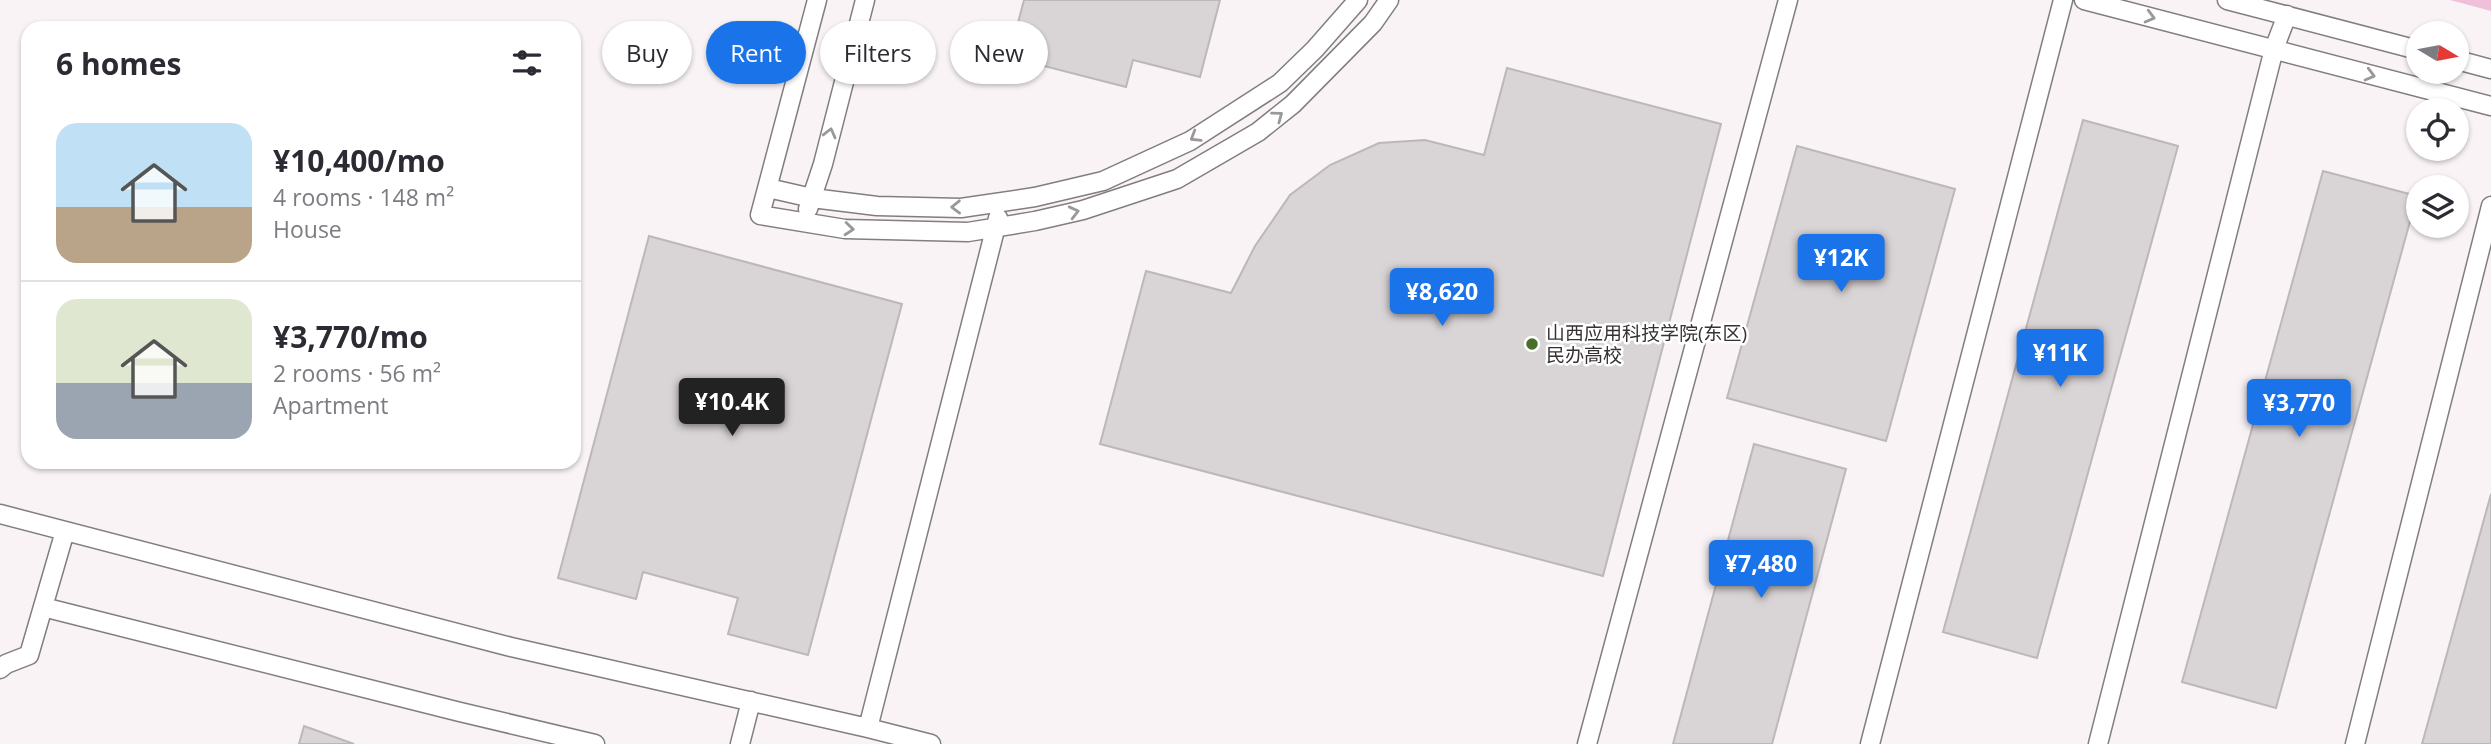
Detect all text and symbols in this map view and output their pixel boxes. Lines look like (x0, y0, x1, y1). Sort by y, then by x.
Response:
one-way arrow (2144, 8, 2156, 23)
chip: Buy (602, 21, 692, 84)
chip: Rent (706, 21, 806, 84)
chip: Filters (820, 21, 936, 84)
chip: New (950, 21, 1048, 84)
north arrow (2406, 21, 2469, 84)
map controls (2406, 21, 2469, 238)
text: 6 homes (56, 43, 181, 84)
icon: filters (508, 44, 546, 82)
one-way arrow (2364, 66, 2376, 81)
button: locate (2406, 98, 2469, 161)
one-way arrow (1270, 111, 1283, 124)
one-way arrow (822, 127, 836, 139)
one-way arrow (1190, 129, 1203, 142)
text: ¥10,400/mo (273, 140, 445, 181)
icon: home (112, 151, 196, 235)
button: layers (2406, 175, 2469, 238)
text: 4 rooms · 148 m² (273, 181, 454, 213)
one-way arrow (950, 199, 960, 215)
one-way arrow (1068, 206, 1080, 220)
text: House (273, 213, 342, 245)
one-way arrow (843, 221, 854, 236)
pin: ¥12K (1800, 234, 1882, 294)
text: ¥12K (1814, 241, 1868, 273)
pin: ¥8,620 (1385, 268, 1499, 328)
text: ¥8,620 (1406, 275, 1478, 307)
text: ¥3,770/mo (273, 316, 428, 357)
place label: 山西应用科技学院(东区) 民办高校 (1546, 320, 1747, 368)
icon: home (112, 327, 196, 411)
pin: ¥11K (2019, 330, 2101, 389)
marker: 山西应用科技学院(东区) 民办高校 (1524, 336, 1540, 352)
text: ¥11K (2033, 336, 2087, 368)
text: 2 rooms · 56 m² (273, 357, 441, 389)
pin: ¥10.4K (675, 378, 789, 438)
pin: ¥3,770 (2242, 380, 2356, 439)
text: ¥10.4K (695, 385, 769, 417)
text: ¥3,770 (2263, 386, 2335, 418)
text: Apartment (273, 389, 389, 421)
pin: ¥7,480 (1704, 540, 1818, 600)
text: ¥7,480 (1725, 547, 1797, 579)

